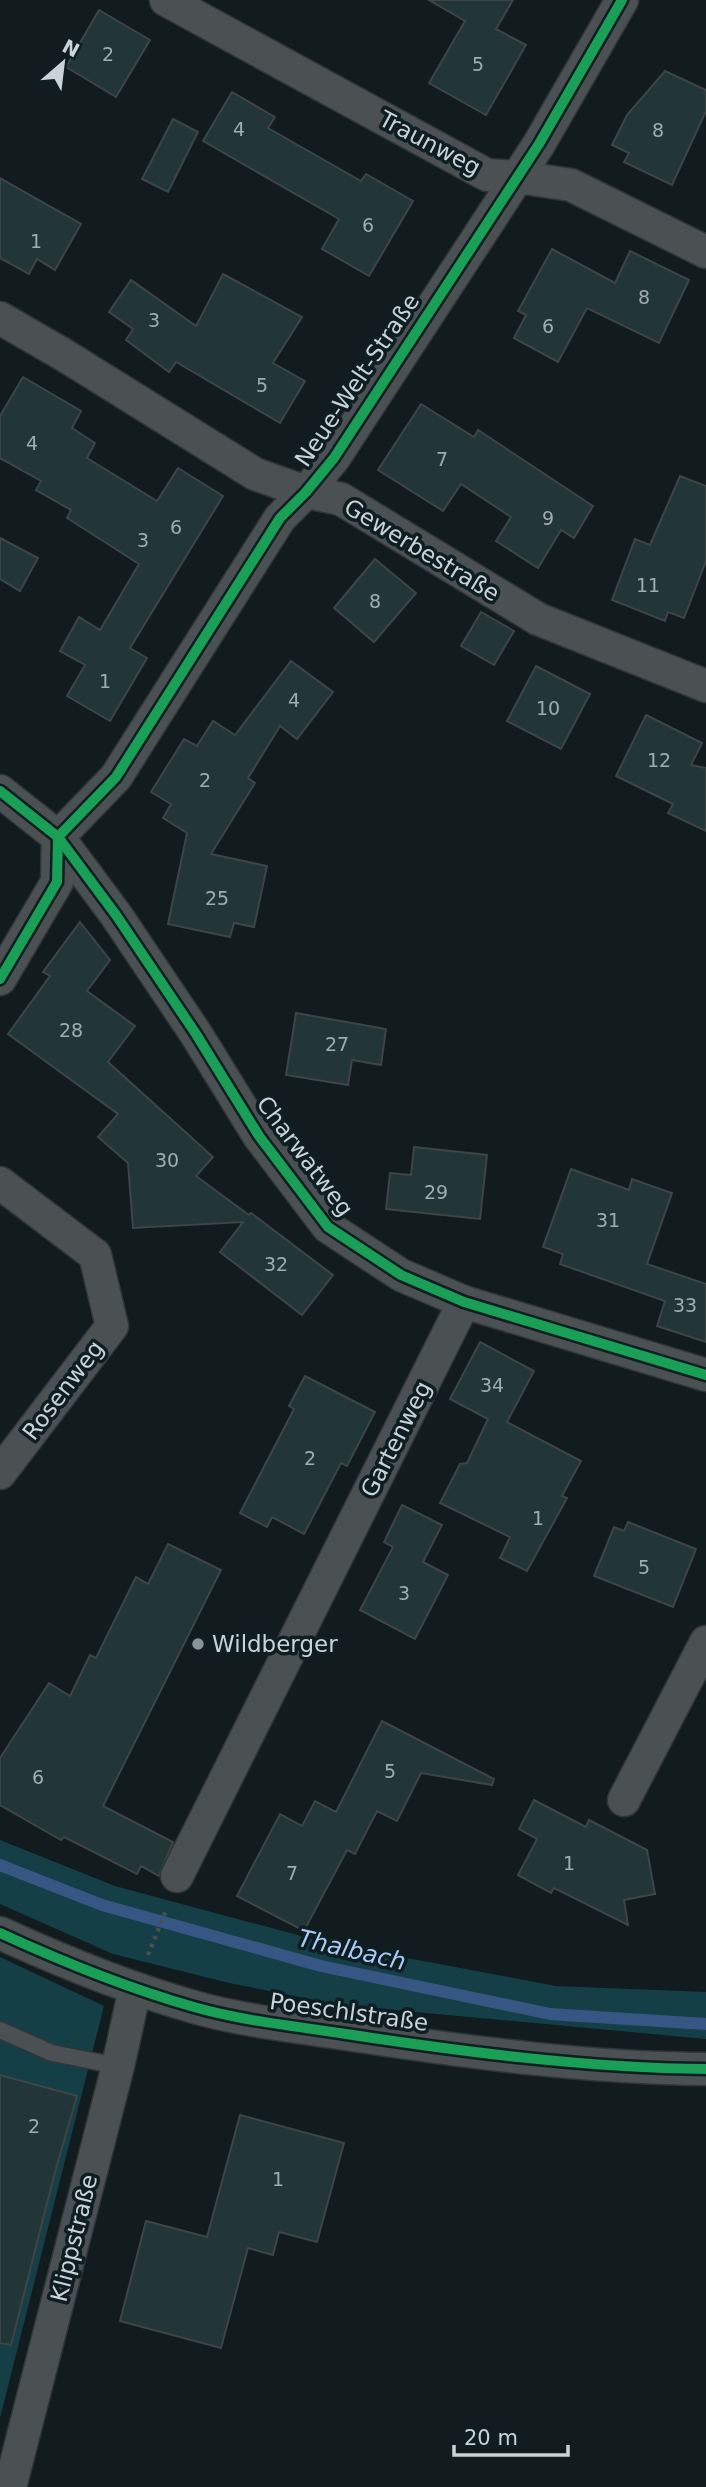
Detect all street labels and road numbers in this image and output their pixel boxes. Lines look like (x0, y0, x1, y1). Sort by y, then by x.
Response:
street label: Traunweg (374, 105, 485, 181)
street label: Neue-Welt-Straße (290, 289, 424, 471)
street label: Gewerbestraße (340, 493, 504, 607)
street label: Charwatweg (251, 1091, 359, 1221)
street label: Rosenweg (17, 1335, 109, 1445)
street label: Gartenweg (356, 1377, 436, 1501)
street label: Poeschlstraße (268, 1988, 430, 2036)
street label: Klippstraße (46, 2172, 102, 2304)

